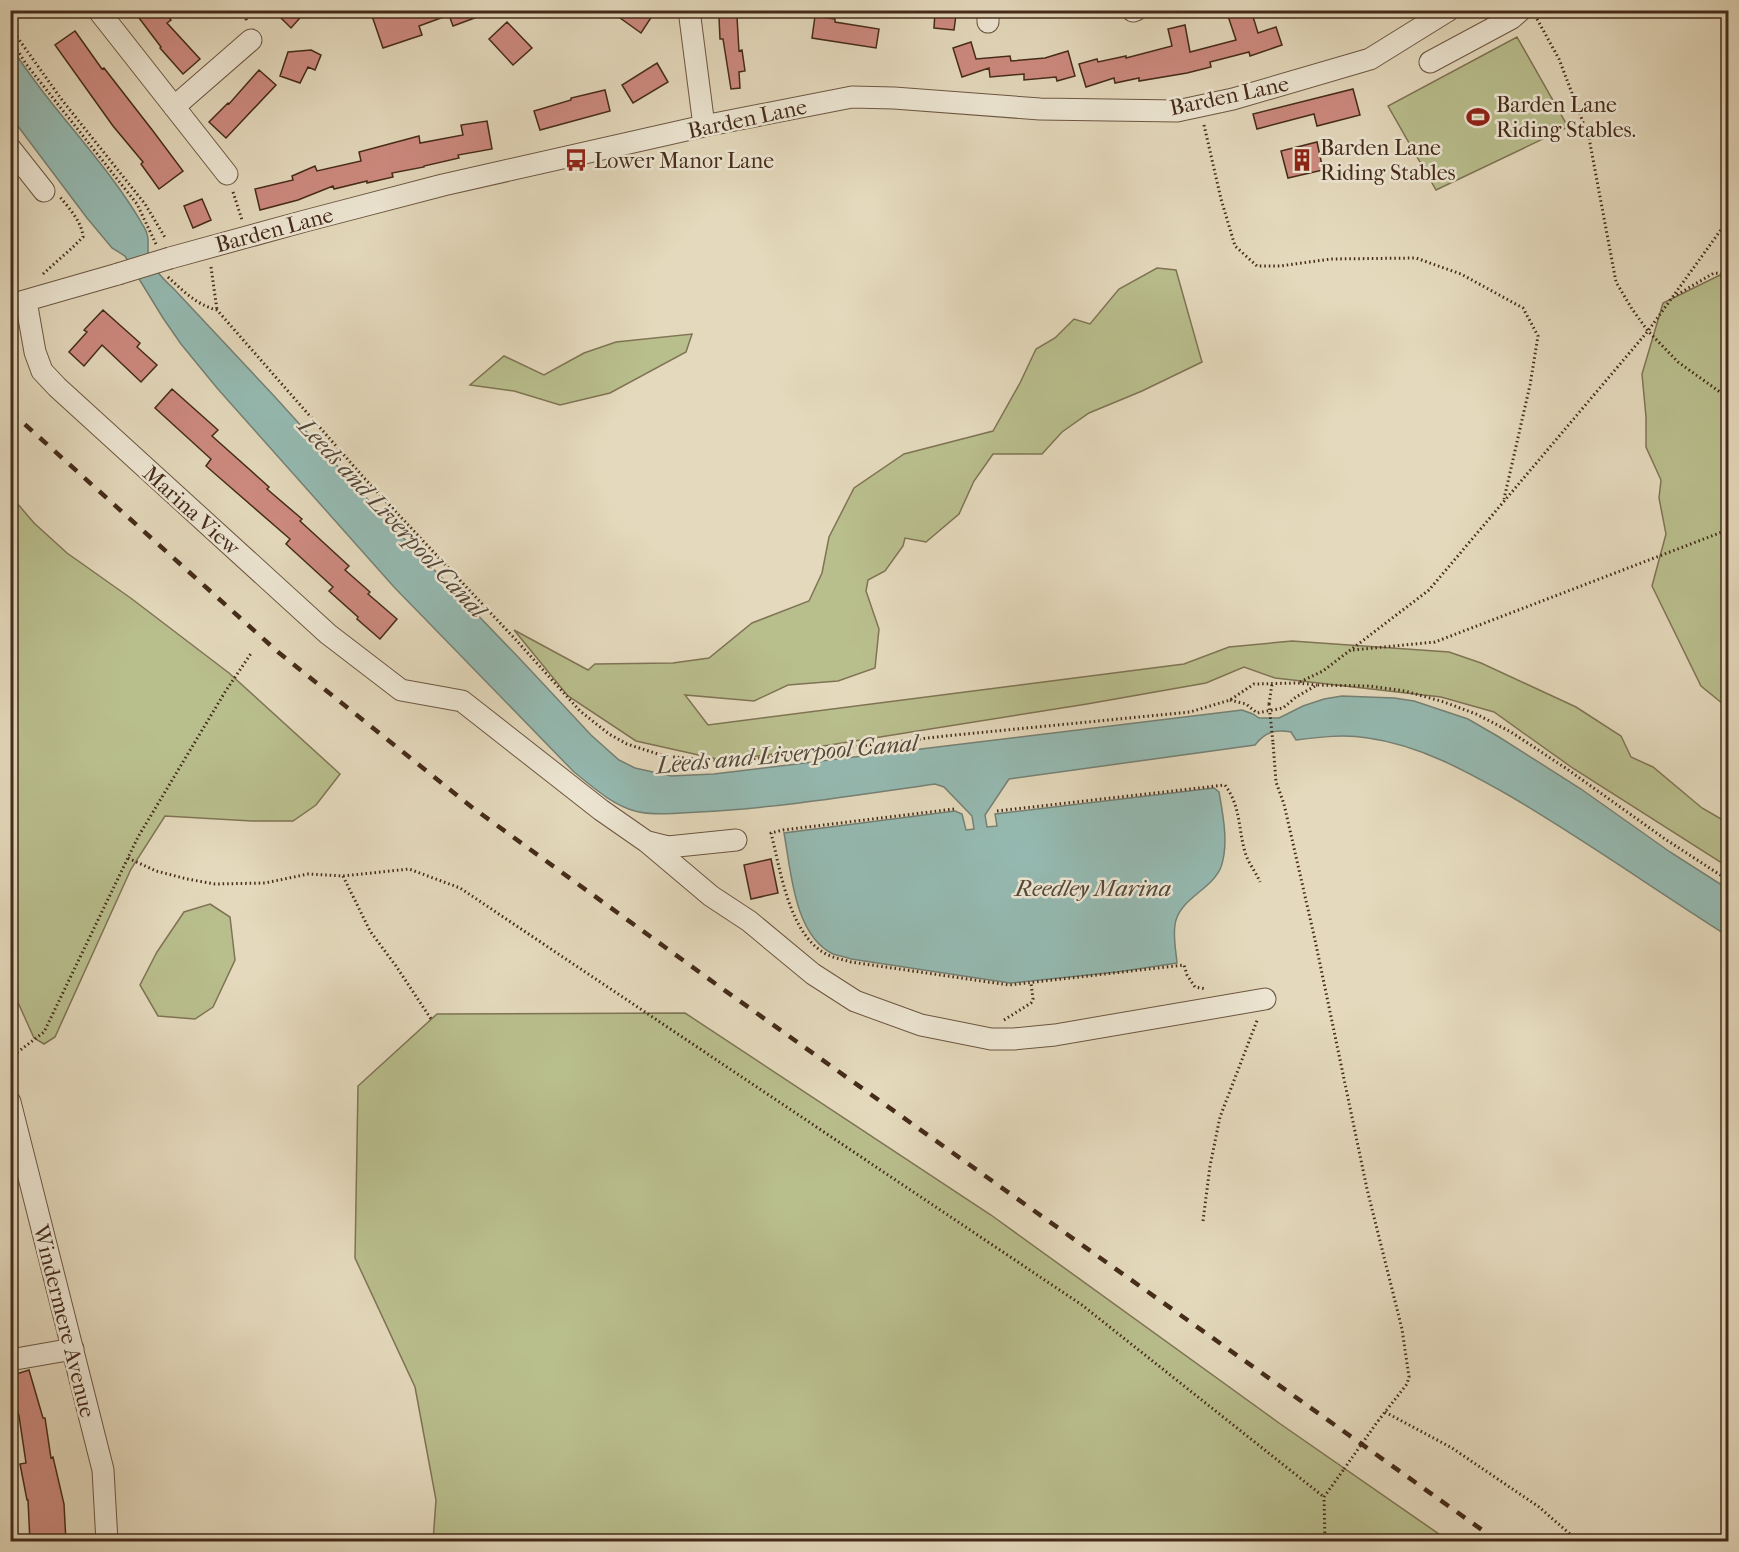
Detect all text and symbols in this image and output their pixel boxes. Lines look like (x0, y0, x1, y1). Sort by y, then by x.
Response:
street label: Barden Lane (1167, 71, 1291, 121)
place label: Barden Lane Riding Stables. (1496, 92, 1636, 143)
street label: Barden Lane (685, 94, 809, 144)
sports icon: Barden Lane Riding Stables. (1465, 104, 1491, 130)
place label: Barden Lane Riding Stables (1320, 135, 1456, 186)
bus stop icon: Lower Manor Lane (563, 147, 589, 173)
building icon: Barden Lane Riding Stables (1289, 147, 1315, 173)
place label: Lower Manor Lane (594, 148, 774, 174)
street label: Barden Lane (212, 202, 336, 258)
water label: Leeds and Liverpool Canal (291, 411, 494, 626)
street label: Marina View (137, 460, 246, 561)
water label: Leeds and Liverpool Canal (653, 728, 922, 780)
water label: Reedley Marina (1013, 874, 1171, 902)
street label: Windermere Avenue (27, 1221, 101, 1420)

